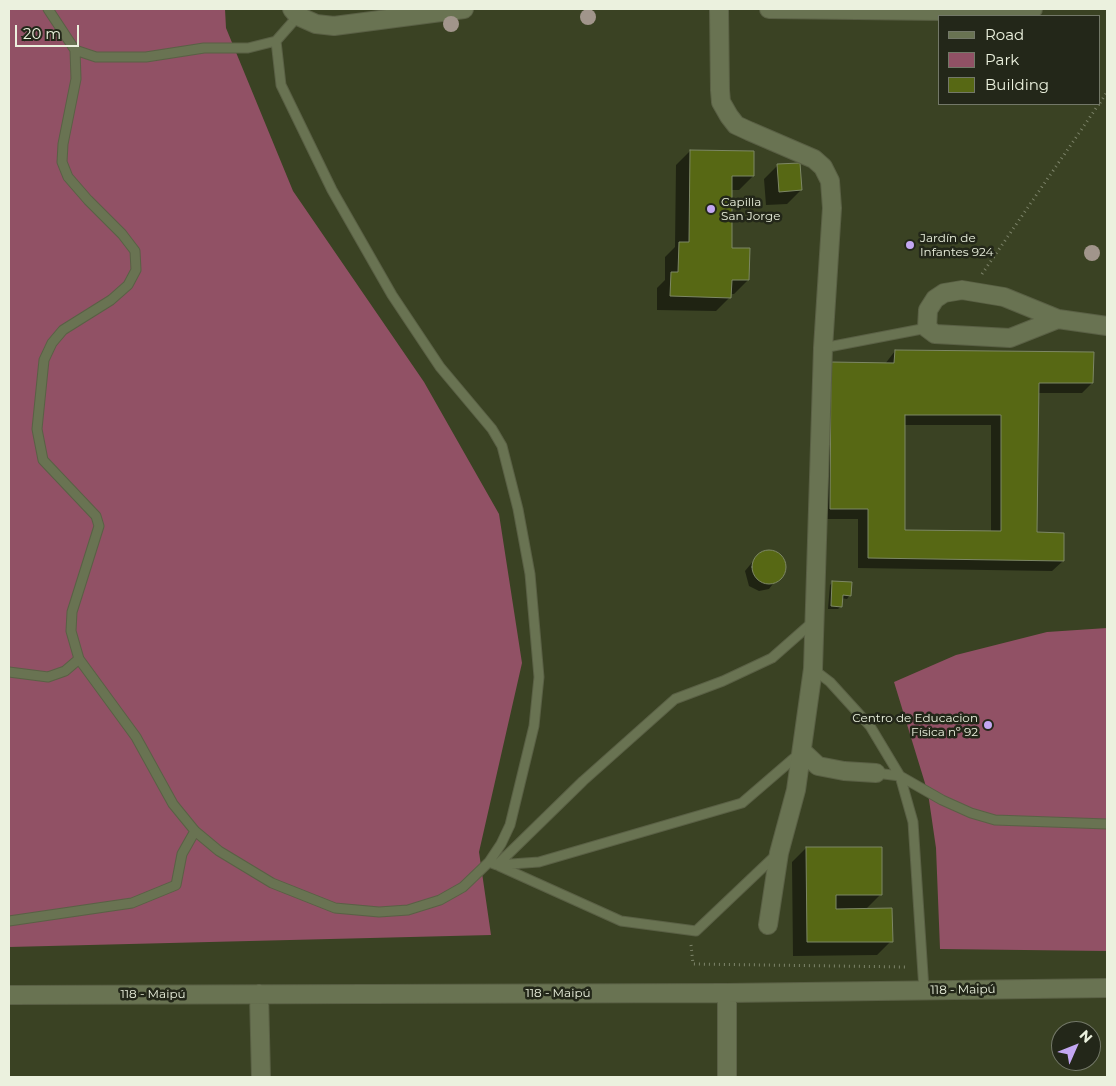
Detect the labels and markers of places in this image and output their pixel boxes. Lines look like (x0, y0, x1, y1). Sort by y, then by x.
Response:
place label: Capilla San Jorge (721, 195, 780, 223)
marker: Capilla San Jorge (705, 203, 717, 215)
place label: Jardín de Infantes 924 (920, 231, 994, 259)
marker: Jardín de Infantes 924 (904, 239, 916, 251)
place label: Centro de Educacion Física nº 92 (852, 711, 978, 739)
marker: Centro de Educacion Física nº 92 (982, 719, 994, 731)

